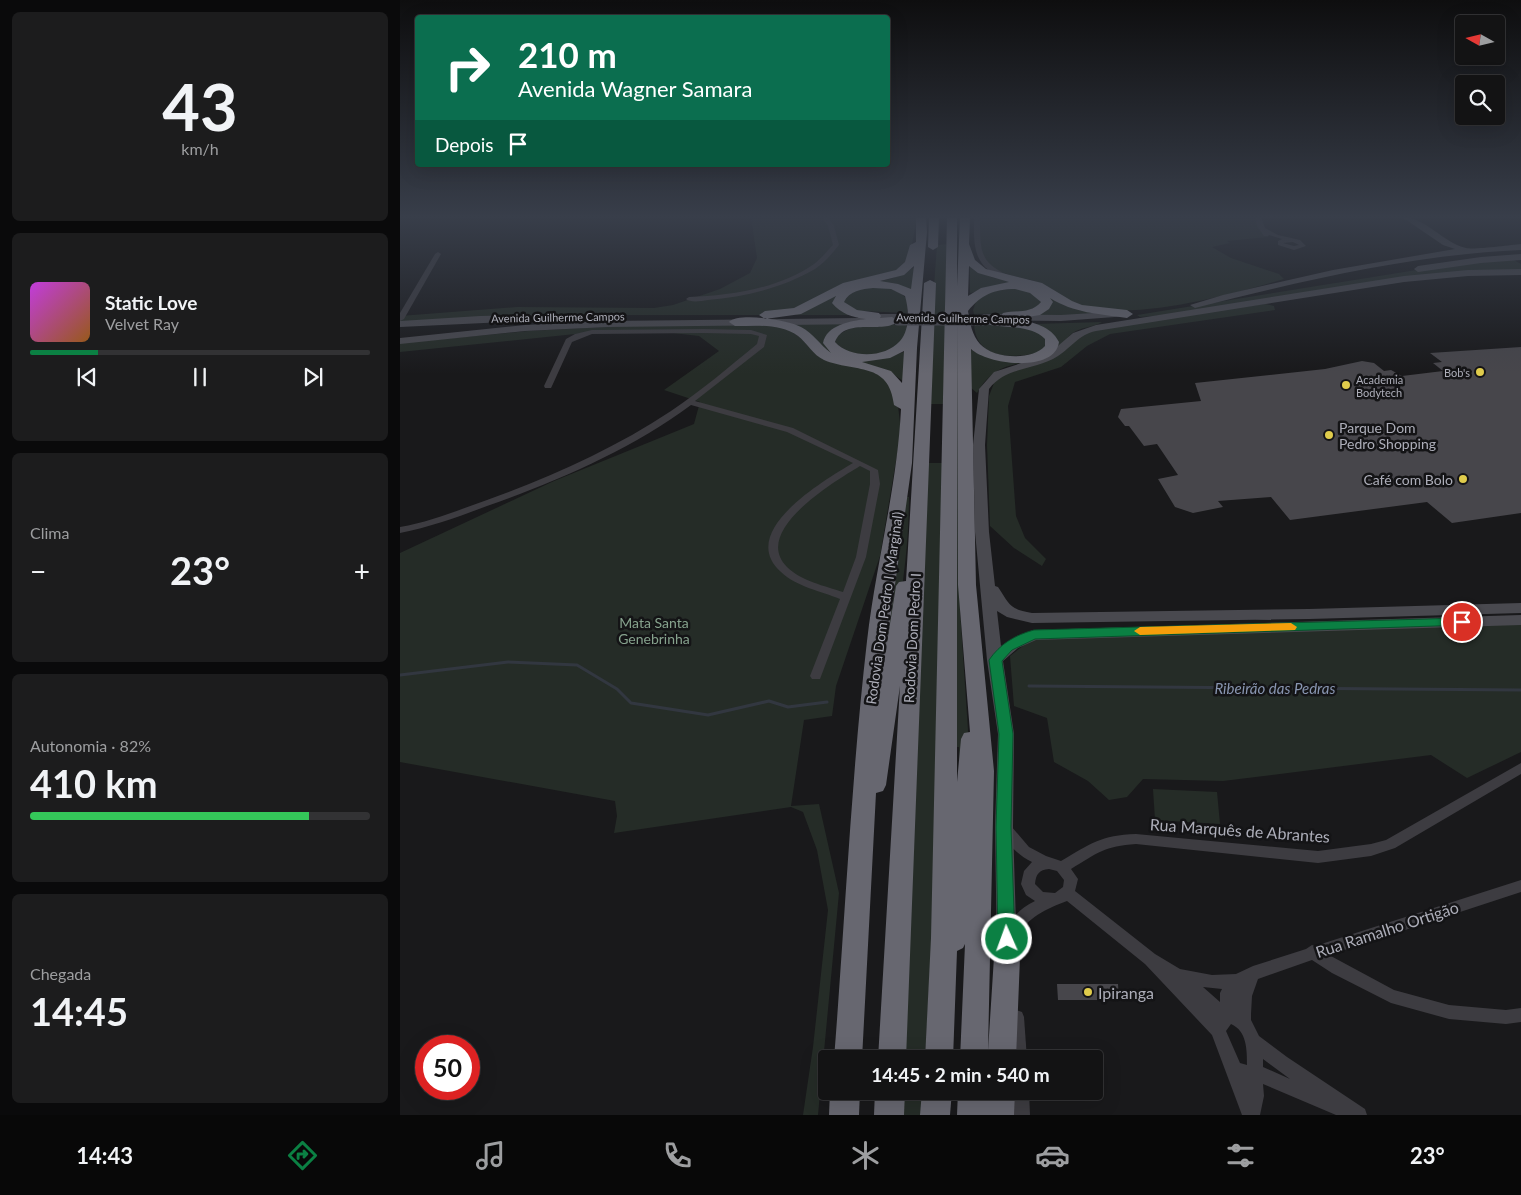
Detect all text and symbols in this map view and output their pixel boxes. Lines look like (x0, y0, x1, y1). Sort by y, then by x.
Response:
north arrow (1455, 15, 1505, 65)
map controls (1455, 15, 1505, 125)
text: 210 m (518, 33, 617, 75)
icon: right (435, 35, 500, 100)
text: 43 (162, 67, 238, 145)
text: Avenida Wagner Samara (518, 75, 752, 102)
button: search (1455, 75, 1505, 125)
icon: arrive (504, 130, 532, 158)
text: Depois (435, 133, 494, 156)
text: km/h (181, 139, 219, 158)
text: Static Love (105, 291, 197, 314)
street label: Avenida Guilherme Campos (491, 309, 625, 325)
street label: Avenida Guilherme Campos (896, 310, 1030, 326)
text: Velvet Ray (105, 314, 179, 333)
icon: previous (73, 363, 101, 391)
icon: pause (186, 363, 214, 391)
icon: next (299, 363, 327, 391)
place label: Bob's (1444, 366, 1470, 379)
marker: Bob's (1474, 366, 1486, 378)
place label: Academia Bodytech (1356, 373, 1403, 399)
marker: Academia Bodytech (1340, 379, 1352, 391)
place label: Parque Dom Pedro Shopping (1339, 419, 1436, 452)
marker: Parque Dom Pedro Shopping (1323, 429, 1335, 441)
place label: Café com Bolo (1363, 471, 1453, 488)
marker: Café com Bolo (1457, 473, 1469, 485)
street label: Rodovia Dom Pedro I (Marginal) (862, 510, 906, 706)
text: Clima (30, 523, 69, 542)
text: 23° (170, 547, 230, 593)
text: − (30, 554, 46, 588)
text: + (354, 554, 370, 588)
street label: Rodovia Dom Pedro I (900, 573, 924, 703)
pin (1441, 601, 1483, 643)
icon: arrive (1448, 608, 1476, 636)
park label: Mata Santa Genebrinha (618, 614, 690, 647)
water label: Ribeirão das Pedras (1214, 679, 1336, 697)
text: Autonomia · 82% (30, 736, 151, 755)
text: 410 km (30, 760, 158, 806)
street label: Rua Marquês de Abrantes (1149, 814, 1331, 846)
street label: Rua Ramalho Ortigão (1313, 897, 1461, 961)
position arrow (980, 912, 1032, 964)
text: Chegada (30, 964, 91, 983)
place label: Ipiranga (1098, 983, 1154, 1002)
marker: Ipiranga (1082, 986, 1094, 998)
text: 14:45 (30, 988, 128, 1034)
speed limit sign: 50 (415, 1035, 480, 1100)
text: 14:45 · 2 min · 540 m (871, 1063, 1050, 1086)
icon: directions (285, 1138, 320, 1173)
icon: music (473, 1138, 508, 1173)
icon: phone (660, 1138, 695, 1173)
icon: climate (848, 1138, 883, 1173)
icon: car (1035, 1138, 1070, 1173)
icon: filters (1223, 1138, 1258, 1173)
text: 14:43 (76, 1142, 133, 1169)
text: 23° (1410, 1142, 1445, 1169)

